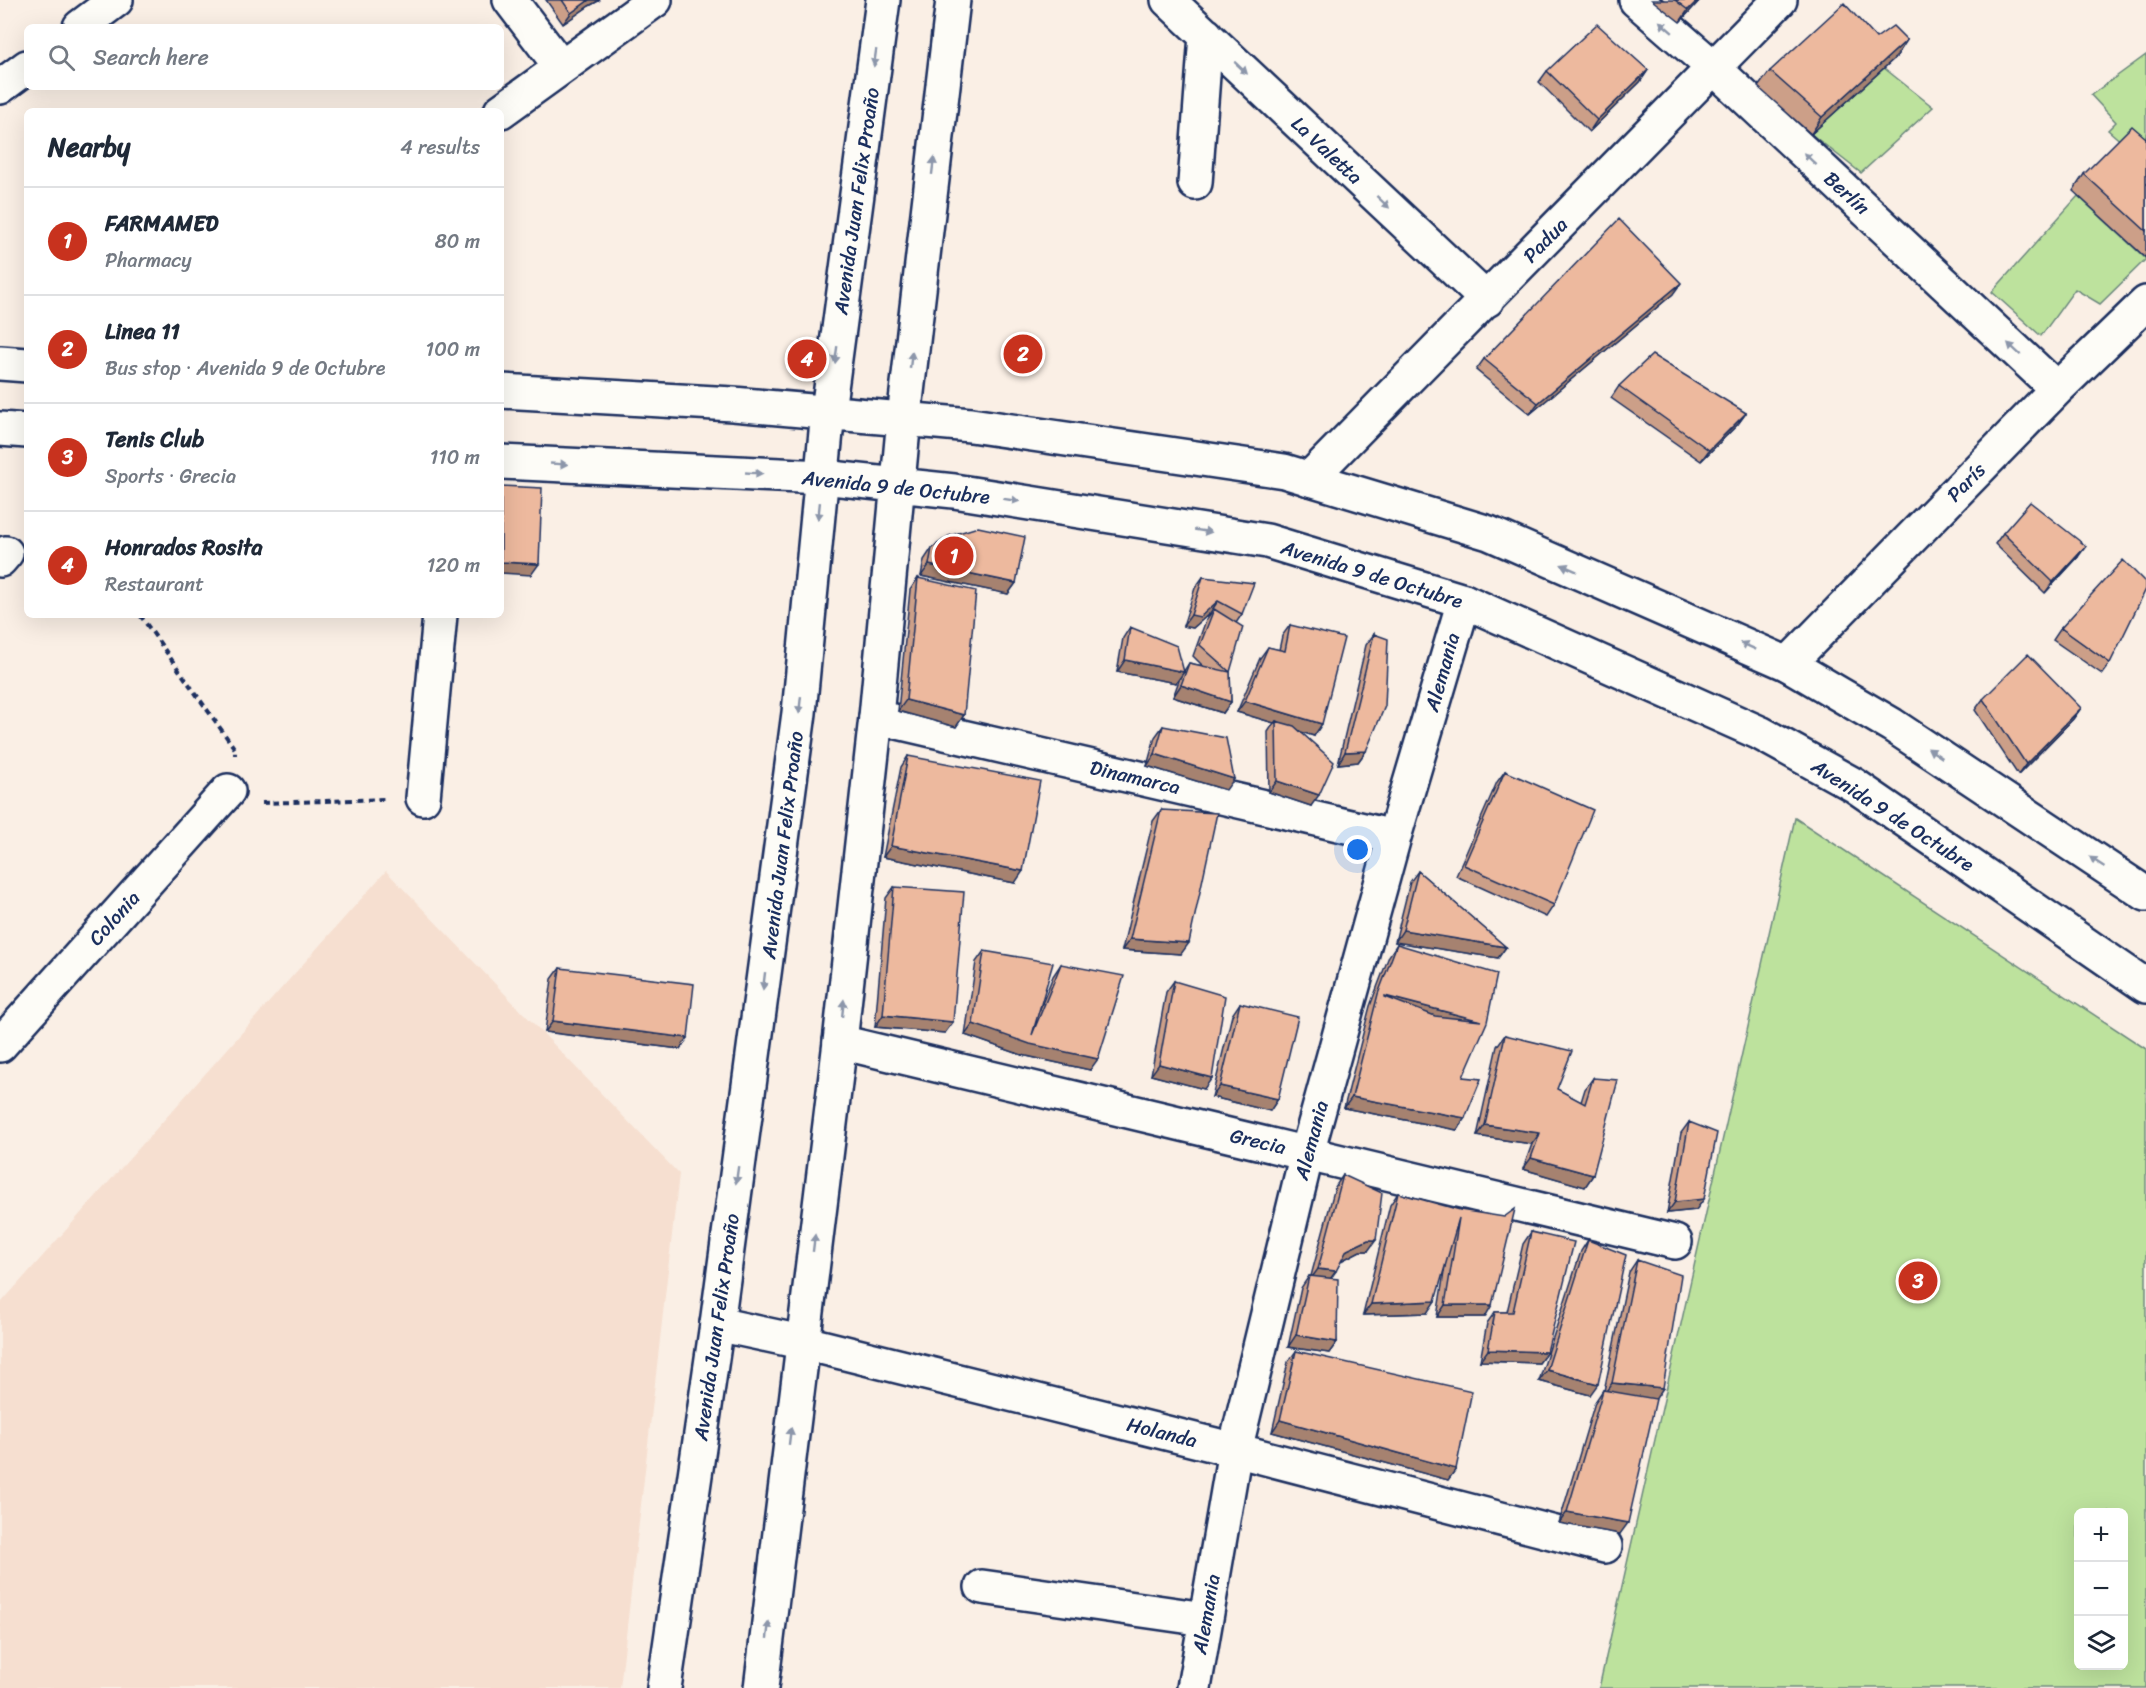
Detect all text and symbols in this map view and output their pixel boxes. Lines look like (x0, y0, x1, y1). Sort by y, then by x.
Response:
one-way arrow (1659, 21, 1674, 34)
search box (24, 24, 504, 90)
text: Search here (93, 38, 209, 77)
icon: search (45, 41, 78, 74)
one-way arrow (870, 49, 880, 68)
one-way arrow (1234, 61, 1248, 75)
street label: Avenida Juan Felix Proaño (823, 85, 890, 318)
street label: La Valetta (1282, 107, 1371, 193)
text: Nearby (48, 124, 130, 170)
text: 4 results (400, 130, 480, 165)
one-way arrow (1803, 152, 1817, 166)
one-way arrow (929, 156, 938, 175)
street label: Berlín (1815, 162, 1878, 224)
one-way arrow (1376, 195, 1390, 209)
text: FARMAMED (105, 204, 218, 243)
street label: Padua (1514, 209, 1577, 272)
text: 1 (63, 224, 72, 259)
text: 80 m (435, 224, 480, 259)
text: Pharmacy (105, 243, 192, 278)
text: Linea 11 (105, 312, 180, 351)
text: 2 (62, 332, 73, 367)
text: 100 m (426, 332, 480, 367)
pin: 2 (1004, 332, 1042, 376)
pin: 4 (788, 336, 826, 382)
one-way arrow (2007, 343, 2022, 356)
one-way arrow (831, 346, 840, 365)
one-way arrow (906, 350, 916, 369)
text: Bus stop · Avenida 9 de Octubre (105, 351, 385, 386)
text: Tenis Club (105, 420, 204, 459)
text: 3 (62, 440, 73, 475)
text: 110 m (430, 440, 480, 475)
street label: París (1938, 453, 1995, 511)
text: Sports · Grecia (105, 459, 236, 494)
one-way arrow (550, 460, 569, 469)
street label: Avenida 9 de Octubre (799, 460, 992, 515)
one-way arrow (745, 469, 764, 478)
one-way arrow (1001, 495, 1020, 504)
one-way arrow (814, 501, 824, 520)
one-way arrow (1194, 526, 1213, 535)
text: Honrados Rosita (105, 528, 263, 567)
street label: Avenida 9 de Octubre (1275, 530, 1468, 619)
pin: 1 (934, 534, 974, 578)
text: 4 (61, 548, 74, 583)
text: 120 m (427, 548, 480, 583)
one-way arrow (1560, 563, 1578, 573)
text: Restaurant (105, 567, 204, 602)
street label: Alemania (1414, 628, 1470, 717)
one-way arrow (1739, 641, 1757, 650)
one-way arrow (795, 695, 805, 714)
street label: Avenida Juan Felix Proaño (751, 729, 814, 962)
one-way arrow (1927, 748, 1943, 759)
street label: Avenida 9 de Octubre (1803, 749, 1982, 882)
street label: Dinamarca (1086, 750, 1184, 805)
your location (1343, 835, 1372, 864)
one-way arrow (2089, 856, 2106, 867)
street label: Colonia (80, 883, 149, 954)
one-way arrow (759, 972, 768, 991)
one-way arrow (839, 998, 848, 1017)
street label: Alemania (1284, 1097, 1339, 1185)
street label: Grecia (1226, 1118, 1289, 1165)
one-way arrow (733, 1165, 742, 1184)
street label: Avenida Juan Felix Proaño (683, 1211, 750, 1444)
one-way arrow (809, 1233, 819, 1252)
pin: 3 (1898, 1258, 1938, 1304)
street label: Holanda (1123, 1407, 1201, 1458)
one-way arrow (785, 1427, 795, 1446)
map controls (2074, 1508, 2128, 1670)
button: + (2074, 1508, 2128, 1562)
button: − (2074, 1562, 2128, 1616)
street label: Alemania (1182, 1571, 1231, 1658)
button: layers (2074, 1616, 2128, 1670)
one-way arrow (763, 1620, 772, 1639)

